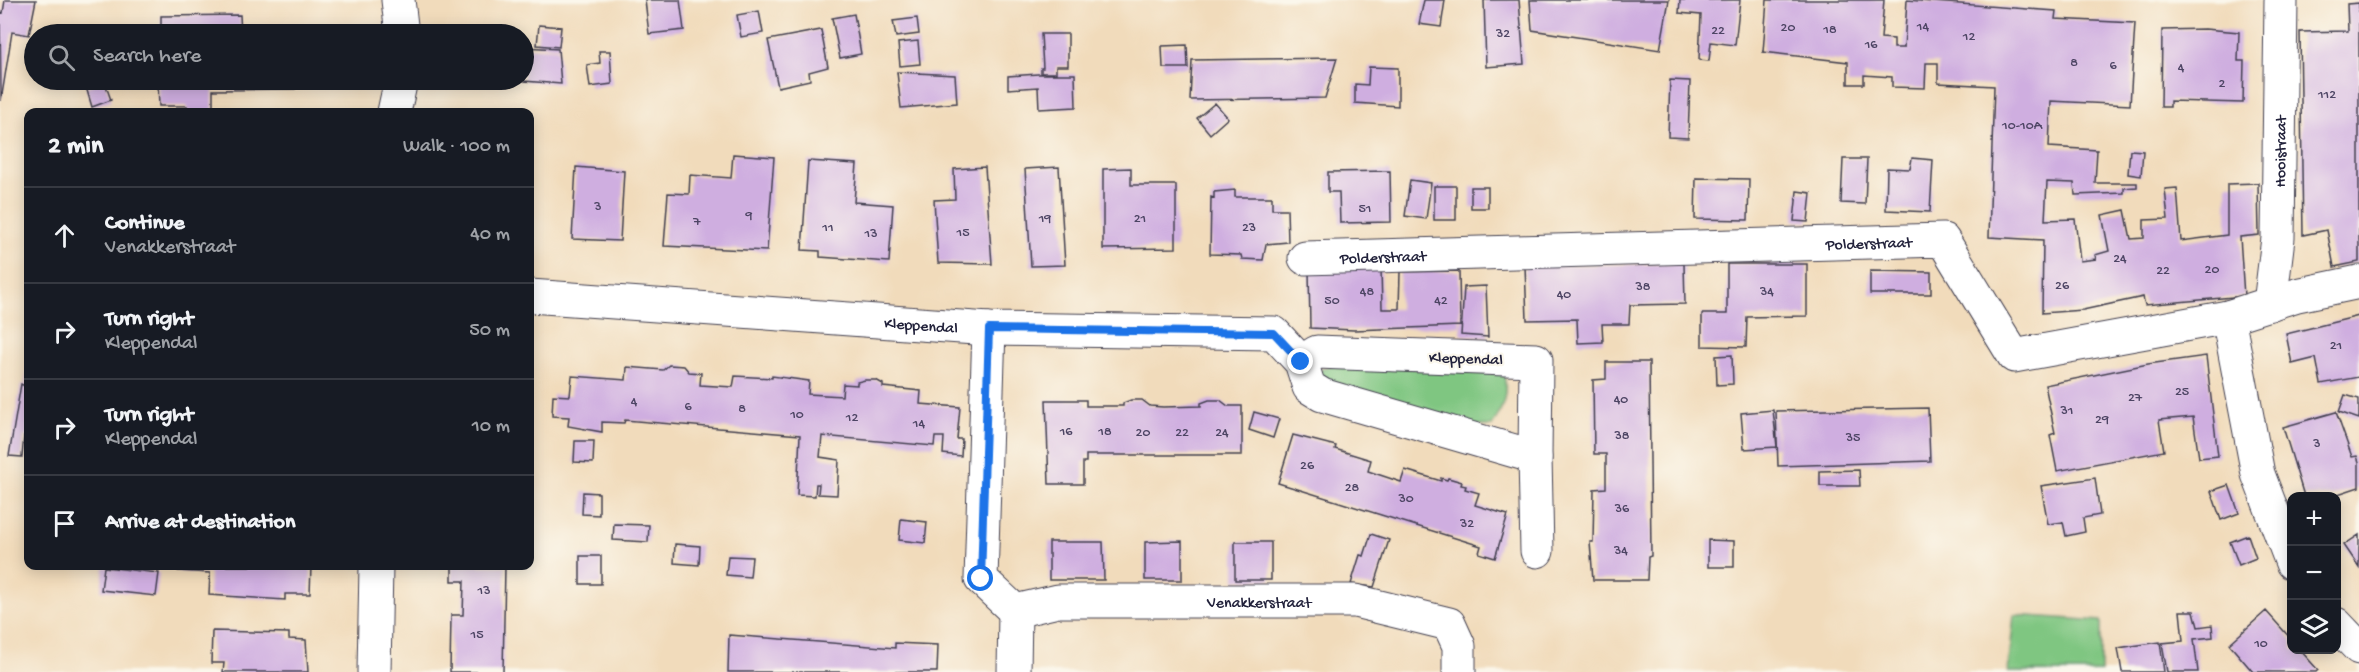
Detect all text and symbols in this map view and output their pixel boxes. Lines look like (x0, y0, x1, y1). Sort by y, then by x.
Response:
house number: 14 (1916, 19, 1930, 36)
house number: 20 (1781, 20, 1795, 37)
house number: 18 (1822, 22, 1837, 39)
house number: 22 (1711, 23, 1725, 40)
search box (24, 24, 534, 90)
house number: 32 (1495, 26, 1510, 43)
house number: 12 (1962, 29, 1975, 46)
house number: 16 (1864, 37, 1878, 54)
icon: search (45, 41, 78, 74)
text: Search here (93, 44, 201, 70)
house number: 8 (2070, 55, 2078, 72)
house number: 6 (2109, 58, 2117, 75)
house number: 4 (2178, 60, 2185, 77)
house number: 2 (2219, 76, 2226, 93)
house number: 112 (2317, 87, 2336, 104)
street label: Hooistraat (2273, 114, 2293, 187)
house number: 10-10A (2001, 118, 2043, 135)
text: 2 min (48, 132, 103, 163)
text: Walk · 100 m (403, 136, 510, 159)
house number: 3 (593, 199, 602, 216)
house number: 51 (1358, 201, 1372, 218)
house number: 9 (744, 208, 753, 225)
text: Continue (105, 211, 185, 237)
house number: 19 (1038, 211, 1051, 228)
house number: 21 (1134, 211, 1146, 228)
house number: 7 (692, 214, 701, 231)
icon: ahead (48, 219, 81, 252)
house number: 11 (821, 220, 834, 237)
house number: 23 (1242, 220, 1256, 237)
text: 40 m (470, 224, 510, 247)
house number: 15 (955, 225, 970, 242)
house number: 13 (864, 226, 877, 243)
street label: Polderstraat (1824, 235, 1914, 256)
text: Venakkerstraat (105, 237, 235, 260)
street label: Polderstraat (1339, 249, 1428, 270)
house number: 24 (2113, 251, 2127, 268)
house number: 20 (2205, 262, 2219, 279)
house number: 22 (2156, 263, 2170, 280)
house number: 26 (2055, 278, 2070, 295)
house number: 38 (1635, 279, 1651, 296)
house number: 48 (1360, 284, 1374, 301)
house number: 34 (1759, 284, 1774, 301)
house number: 40 (1557, 287, 1571, 304)
house number: 50 (1324, 293, 1340, 310)
house number: 42 (1434, 293, 1448, 310)
text: Turn right (105, 307, 193, 333)
icon: right (48, 315, 81, 348)
street label: Kleppendal (883, 315, 958, 340)
text: 50 m (469, 320, 510, 343)
text: Kleppendal (105, 333, 197, 356)
house number: 21 (2330, 338, 2342, 355)
route end (1287, 348, 1313, 374)
street label: Kleppendal (1429, 350, 1503, 371)
house number: 25 (2175, 384, 2189, 401)
house number: 27 (2128, 390, 2143, 407)
house number: 40 (1614, 392, 1628, 409)
house number: 4 (631, 394, 638, 411)
house number: 6 (684, 399, 692, 416)
house number: 8 (738, 401, 746, 418)
text: Turn right (105, 403, 193, 429)
house number: 31 (2060, 403, 2073, 420)
house number: 10 (789, 407, 804, 424)
house number: 12 (845, 410, 858, 427)
icon: right (48, 411, 81, 444)
house number: 29 (2095, 412, 2109, 429)
text: 10 m (472, 416, 510, 439)
house number: 14 (912, 416, 926, 433)
house number: 16 (1059, 424, 1073, 441)
house number: 18 (1097, 424, 1112, 441)
house number: 20 (1136, 425, 1150, 442)
house number: 22 (1175, 425, 1189, 442)
house number: 24 (1215, 425, 1229, 442)
house number: 38 (1614, 428, 1630, 445)
text: Kleppendal (105, 429, 197, 452)
house number: 35 (1845, 430, 1860, 447)
house number: 3 (2312, 436, 2321, 453)
house number: 26 (1300, 458, 1315, 475)
house number: 28 (1345, 480, 1360, 497)
house number: 30 (1397, 491, 1414, 508)
map controls (2287, 492, 2341, 654)
button: + (2287, 492, 2341, 546)
house number: 36 (1614, 501, 1630, 518)
icon: arrive (48, 507, 81, 540)
text: Arrive at destination (105, 510, 295, 536)
house number: 32 (1459, 516, 1474, 533)
house number: 34 (1613, 543, 1628, 560)
button: − (2287, 546, 2341, 600)
route start (967, 565, 993, 591)
house number: 13 (477, 583, 490, 600)
street label: Venakkerstraat (1206, 595, 1313, 614)
button: layers (2287, 600, 2341, 654)
house number: 15 (469, 627, 484, 644)
house number: 10 (2253, 636, 2268, 653)

